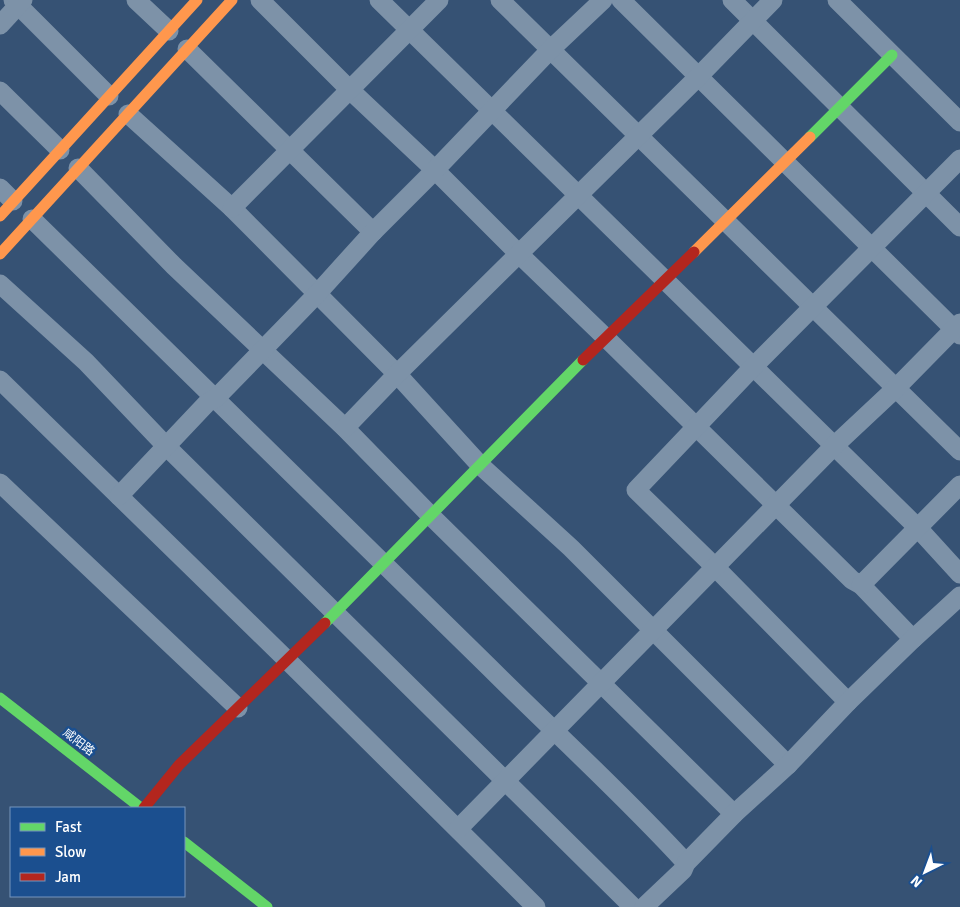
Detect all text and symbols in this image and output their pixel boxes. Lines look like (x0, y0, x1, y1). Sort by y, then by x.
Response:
street label: 咸阳路 (60, 725, 97, 759)
legend (10, 807, 185, 897)
text: Fast (55, 818, 82, 836)
text: Slow (55, 843, 86, 861)
north arrow (900, 847, 950, 897)
text: Jam (55, 868, 81, 886)
text: N (907, 872, 926, 891)

